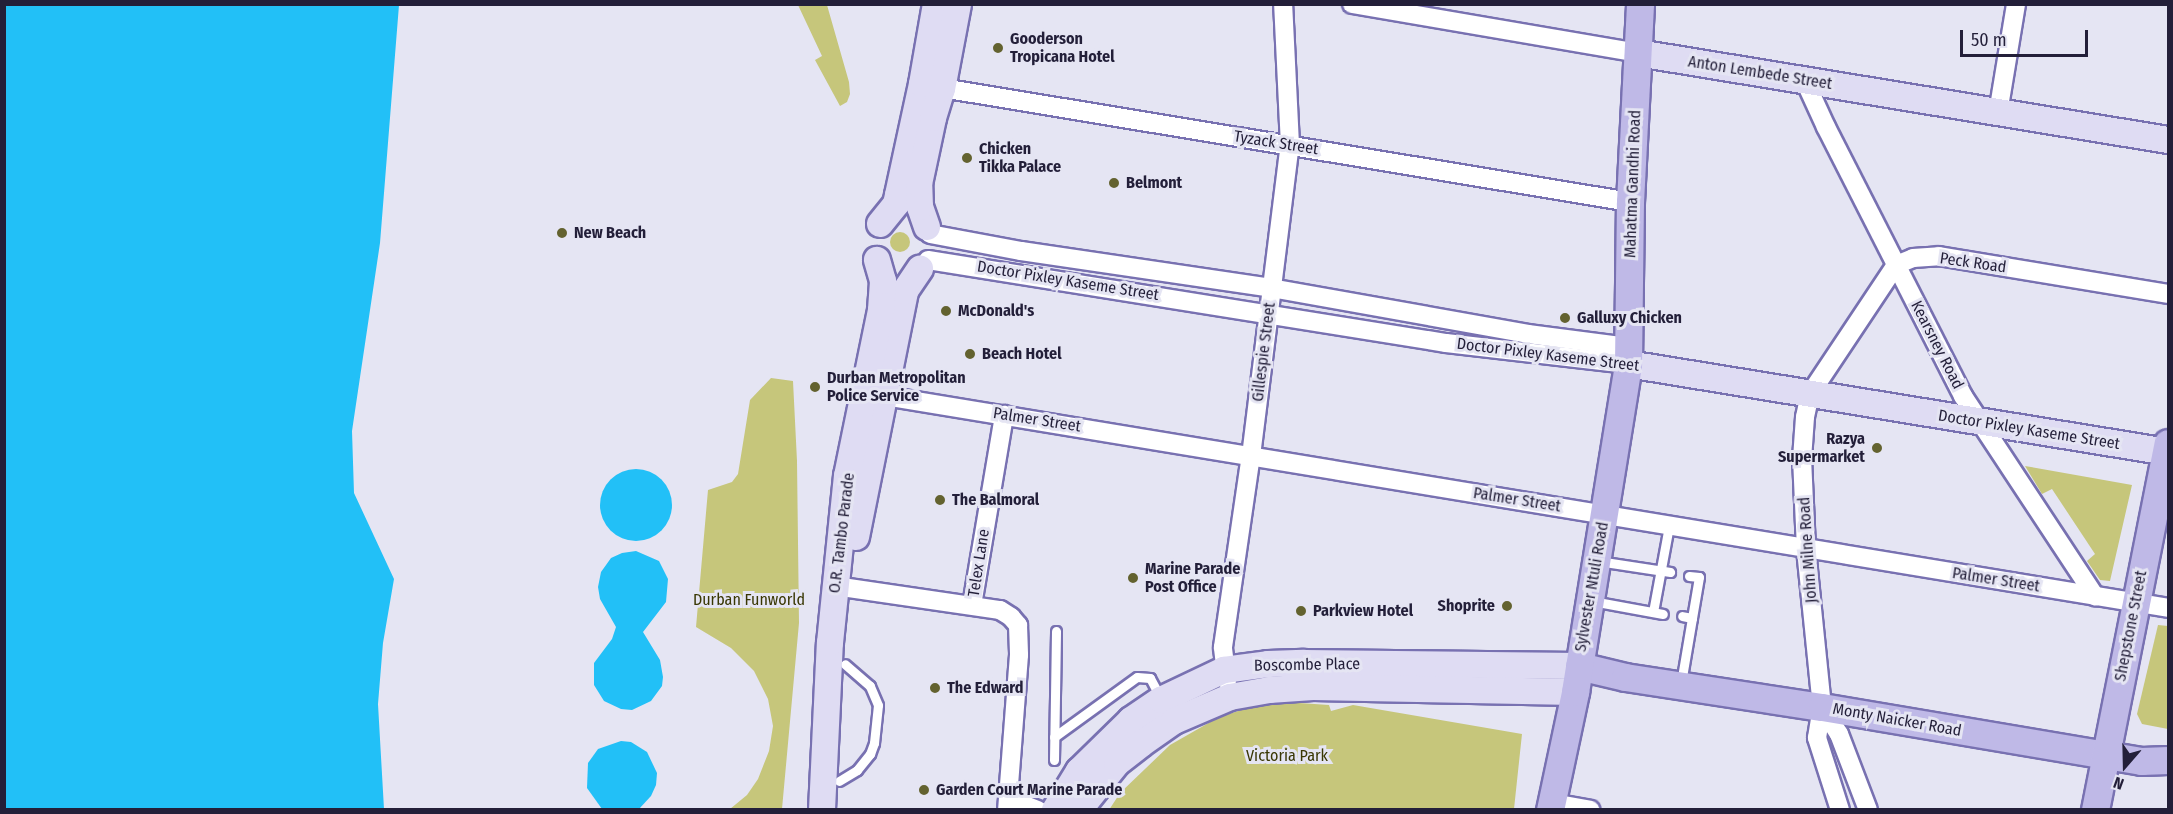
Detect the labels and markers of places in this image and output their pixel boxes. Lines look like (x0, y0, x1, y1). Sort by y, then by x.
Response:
place label: Gooderson Tropicana Hotel (1010, 29, 1115, 67)
marker: Gooderson Tropicana Hotel (991, 41, 1005, 55)
place label: Chicken Tikka Palace (979, 139, 1061, 177)
marker: Chicken Tikka Palace (960, 151, 974, 165)
place label: Belmont (1126, 173, 1182, 193)
marker: Belmont (1107, 176, 1121, 190)
place label: New Beach (574, 223, 646, 243)
marker: New Beach (555, 226, 569, 240)
place label: McDonald's (958, 301, 1034, 321)
marker: McDonald's (939, 304, 953, 318)
place label: Galluxy Chicken (1577, 308, 1682, 328)
marker: Galluxy Chicken (1558, 311, 1572, 325)
place label: Beach Hotel (982, 344, 1062, 364)
marker: Beach Hotel (963, 347, 977, 361)
place label: Durban Metropolitan Police Service (827, 368, 966, 406)
marker: Durban Metropolitan Police Service (808, 380, 822, 394)
place label: Razya Supermarket (1778, 429, 1865, 467)
marker: Razya Supermarket (1870, 441, 1884, 455)
place label: The Balmoral (952, 490, 1039, 510)
marker: The Balmoral (933, 493, 947, 507)
place label: Marine Parade Post Office (1145, 559, 1240, 597)
marker: Marine Parade Post Office (1126, 571, 1140, 585)
place label: Shoprite (1438, 596, 1495, 616)
marker: Shoprite (1500, 599, 1514, 613)
place label: Parkview Hotel (1313, 601, 1413, 621)
marker: Parkview Hotel (1294, 604, 1308, 618)
place label: The Edward (947, 678, 1023, 698)
marker: The Edward (928, 681, 942, 695)
place label: Garden Court Marine Parade (936, 780, 1122, 800)
marker: Garden Court Marine Parade (917, 783, 931, 797)

